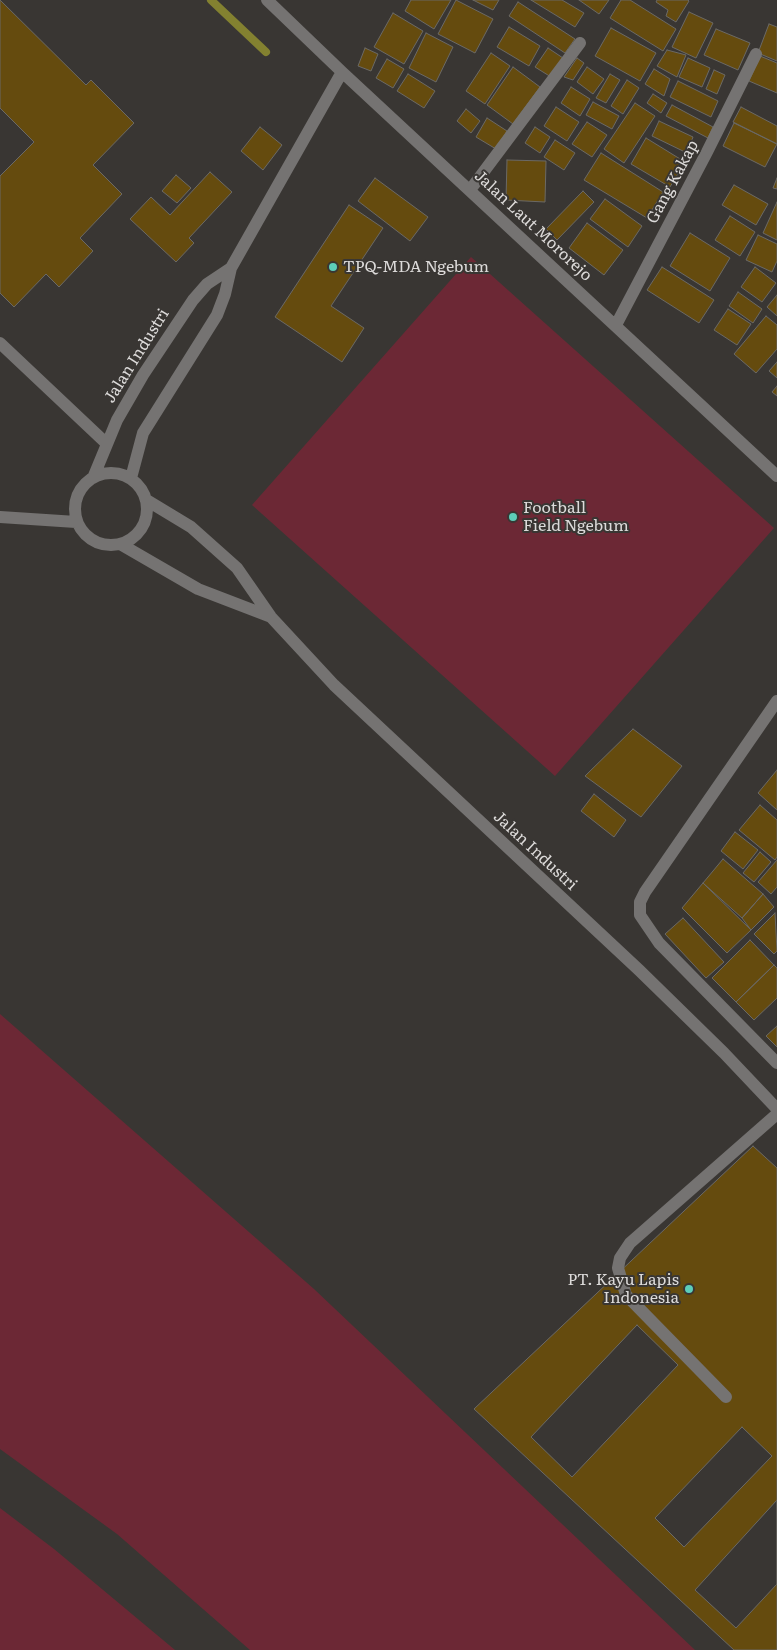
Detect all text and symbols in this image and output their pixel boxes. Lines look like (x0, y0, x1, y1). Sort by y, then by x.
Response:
street label: Gang Kakap (643, 137, 703, 227)
street label: Jalan Laut Mororejo (470, 167, 596, 285)
place label: TPQ-MDA Ngebum (343, 257, 489, 277)
marker: TPQ-MDA Ngebum (327, 261, 339, 273)
street label: Jalan Industri (100, 305, 174, 407)
place label: Football Field Ngebum (523, 498, 629, 536)
marker: Football Field Ngebum (507, 511, 519, 523)
street label: Jalan Industri (489, 807, 581, 895)
place label: PT. Kayu Lapis Indonesia (567, 1270, 679, 1308)
marker: PT. Kayu Lapis Indonesia (683, 1283, 695, 1295)

